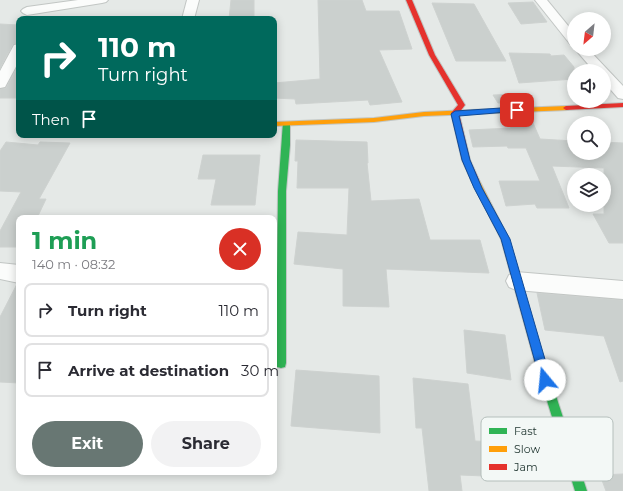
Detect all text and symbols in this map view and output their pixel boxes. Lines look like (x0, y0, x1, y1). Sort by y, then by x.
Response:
north arrow (567, 12, 611, 56)
map controls (567, 12, 611, 212)
text: 110 m (98, 30, 176, 64)
icon: right (32, 32, 84, 84)
text: Turn right (98, 64, 188, 86)
button: sound (567, 64, 611, 108)
pin (500, 93, 534, 127)
icon: arrive (506, 99, 528, 121)
icon: arrive (78, 108, 100, 130)
text: Then (32, 110, 70, 129)
button: search (567, 116, 611, 160)
button: layers (567, 168, 611, 212)
text: 1 min (32, 226, 97, 255)
button: close (219, 228, 261, 270)
text: 140 m · 08:32 (32, 256, 116, 272)
icon: right (34, 299, 56, 321)
text: Turn right (68, 301, 147, 320)
text: 110 m (218, 301, 259, 320)
icon: arrive (34, 359, 56, 381)
position arrow (524, 359, 566, 401)
text: Arrive at destination (68, 361, 229, 380)
text: 30 m (241, 361, 279, 380)
legend (481, 417, 613, 481)
button: Exit (32, 421, 143, 467)
button: Share (151, 421, 261, 467)
text: Fast (514, 424, 538, 438)
text: Slow (514, 442, 540, 456)
text: Jam (513, 460, 538, 474)

